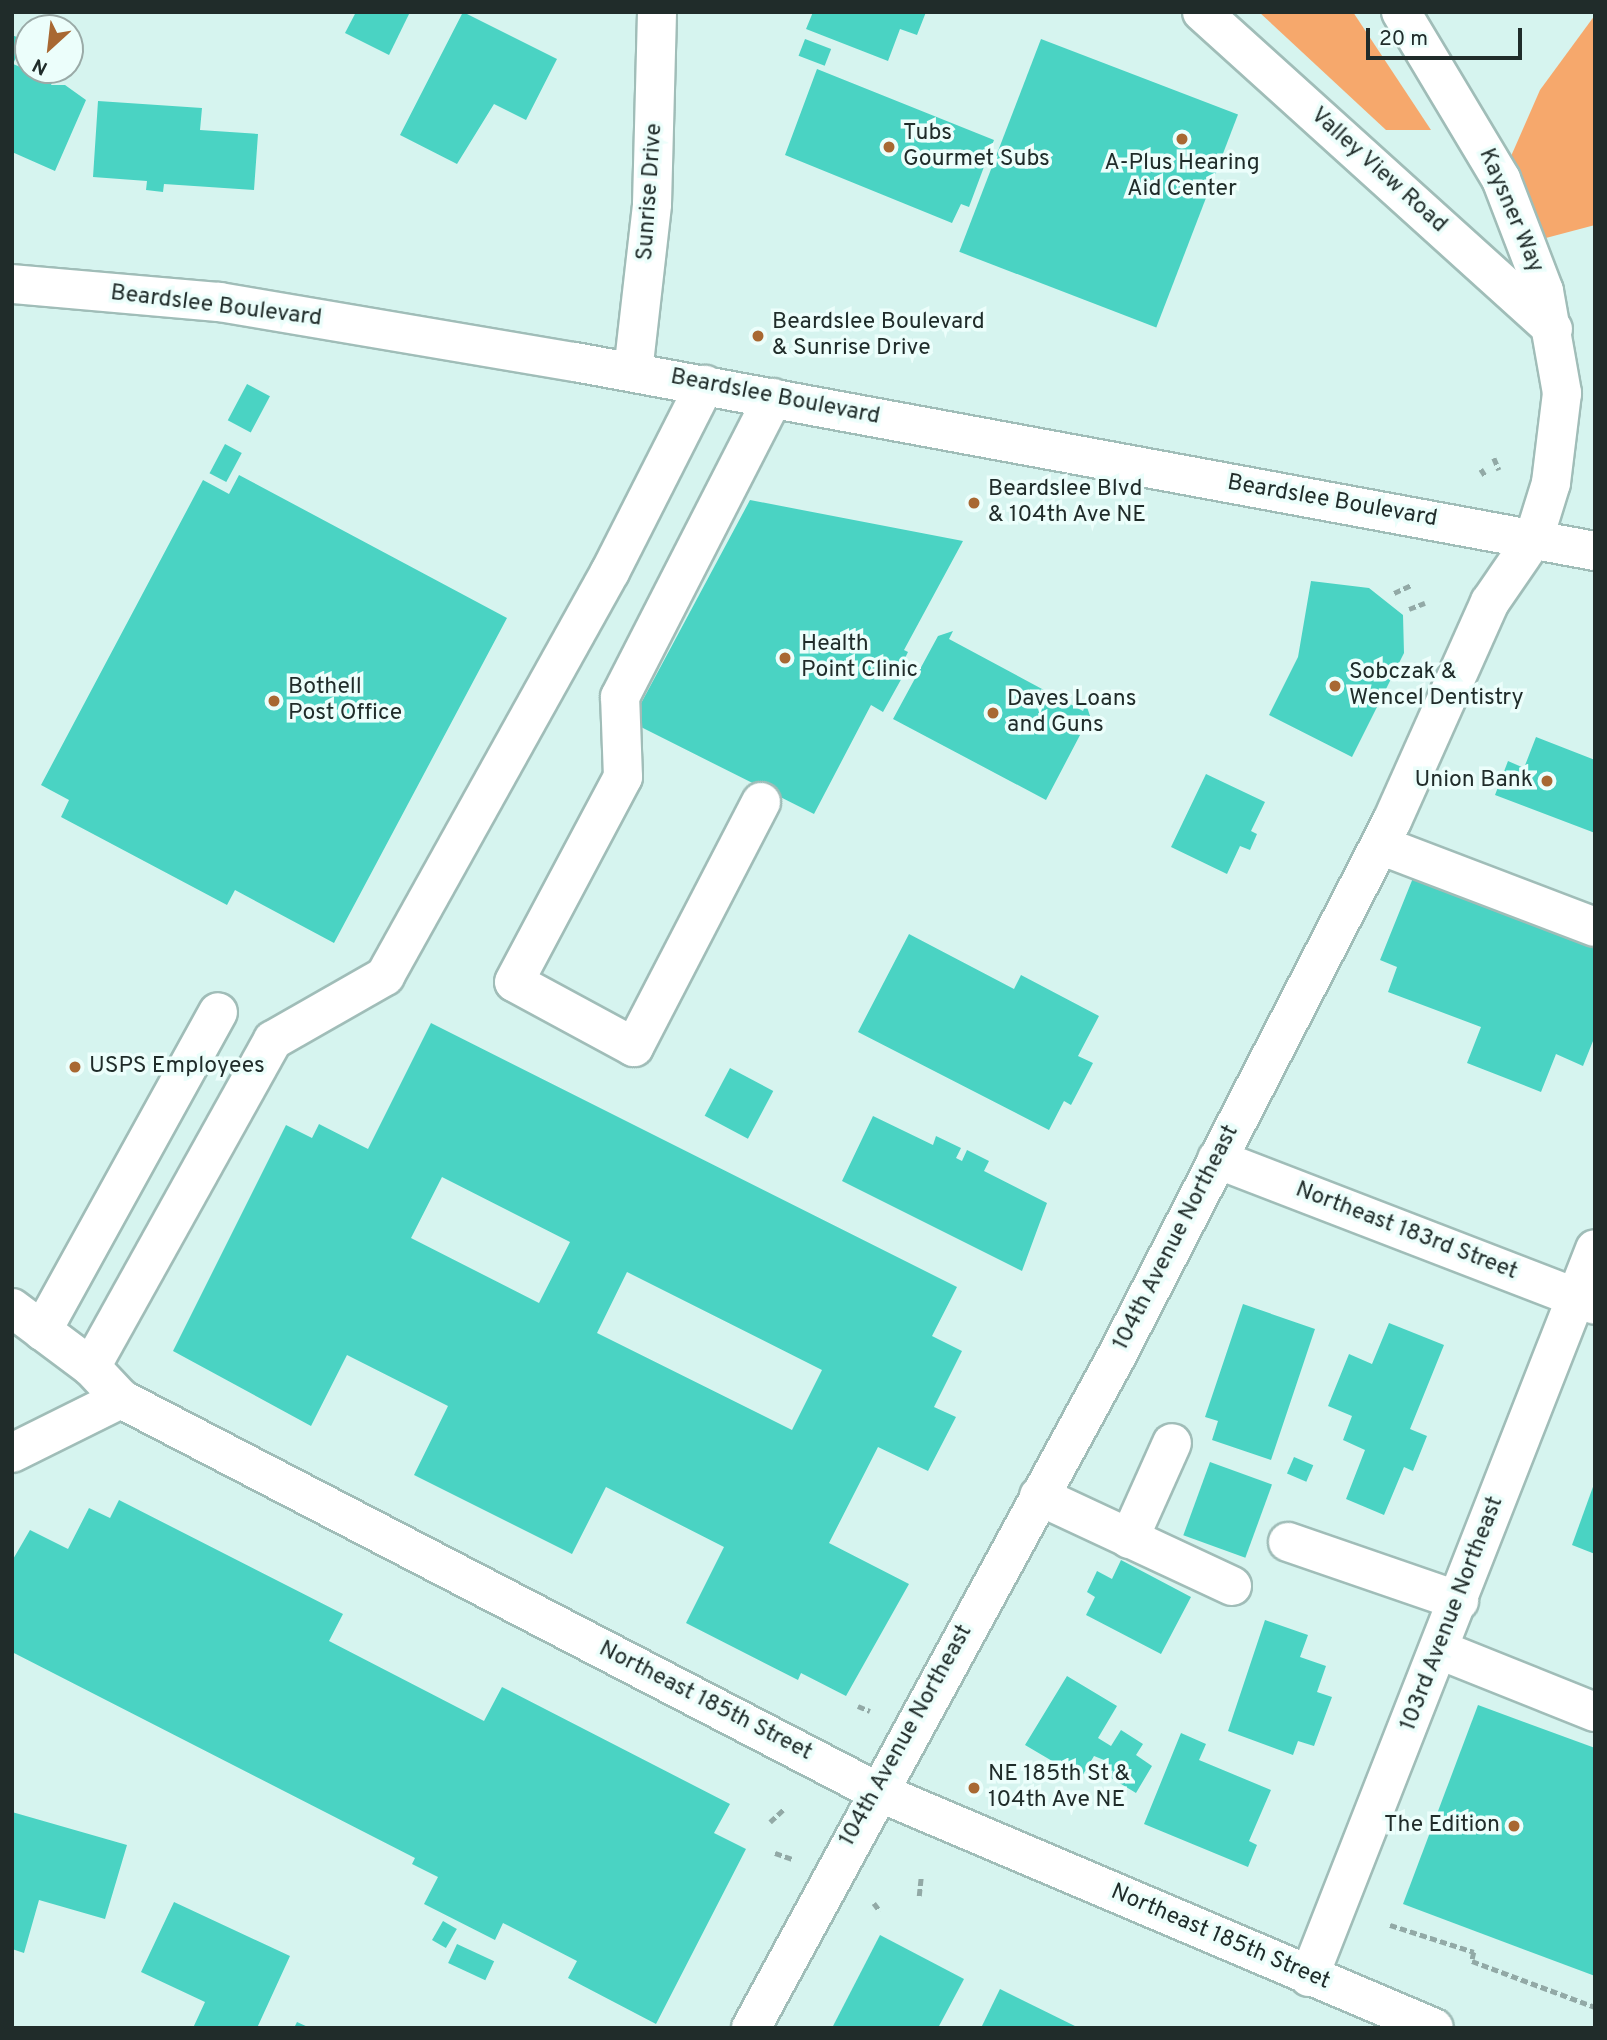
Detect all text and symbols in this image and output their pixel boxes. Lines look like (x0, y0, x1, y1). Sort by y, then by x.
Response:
north arrow (14, 14, 84, 84)
scale bar (1369, 14, 1525, 58)
text: 20 m (1379, 26, 1428, 53)
text: N (29, 52, 52, 80)
street label: Valley View Road (1304, 102, 1452, 240)
place label: Tubs Gourmet Subs (903, 120, 1050, 174)
street label: Sunrise Drive (632, 122, 670, 262)
marker: A-Plus Hearing Aid Center (1174, 131, 1190, 147)
marker: Tubs Gourmet Subs (881, 139, 897, 155)
street label: Kaysner Way (1471, 145, 1549, 277)
place label: A-Plus Hearing Aid Center (1104, 150, 1260, 204)
street label: Beardslee Boulevard (109, 280, 323, 334)
place label: Beardslee Boulevard & Sunrise Drive (772, 309, 985, 363)
marker: Beardslee Boulevard & Sunrise Drive (750, 328, 766, 344)
street label: Beardslee Boulevard (668, 364, 882, 432)
street label: Beardslee Boulevard (1225, 470, 1439, 534)
place label: Beardslee Blvd & 104th Ave NE (988, 476, 1147, 530)
marker: Beardslee Blvd & 104th Ave NE (966, 495, 982, 511)
place label: Health Point Clinic (801, 631, 918, 685)
marker: Health Point Clinic (775, 648, 795, 668)
place label: Sobczak & Wencel Dentistry (1349, 659, 1524, 713)
place label: Bothell Post Office (288, 674, 402, 728)
marker: Sobczak & Wencel Dentistry (1327, 678, 1343, 694)
place label: Daves Loans and Guns (1007, 686, 1136, 740)
marker: Bothell Post Office (266, 693, 282, 709)
marker: Daves Loans and Guns (985, 705, 1001, 721)
place label: Union Bank (1414, 767, 1533, 795)
marker: Union Bank (1539, 773, 1555, 789)
place label: USPS Employees (89, 1053, 265, 1081)
marker: USPS Employees (67, 1059, 83, 1075)
street label: 104th Avenue Northeast (1108, 1120, 1246, 1356)
street label: Northeast 183rd Street (1291, 1177, 1521, 1287)
street label: 103rd Avenue Northeast (1395, 1493, 1511, 1735)
street label: 104th Avenue Northeast (834, 1620, 980, 1852)
street label: Northeast 185th Street (594, 1636, 816, 1768)
place label: NE 185th St & 104th Ave NE (988, 1761, 1130, 1815)
marker: NE 185th St & 104th Ave NE (966, 1780, 982, 1796)
place label: The Edition (1384, 1812, 1500, 1840)
marker: The Edition (1506, 1818, 1522, 1834)
street label: Northeast 185th Street (1106, 1879, 1334, 1997)

